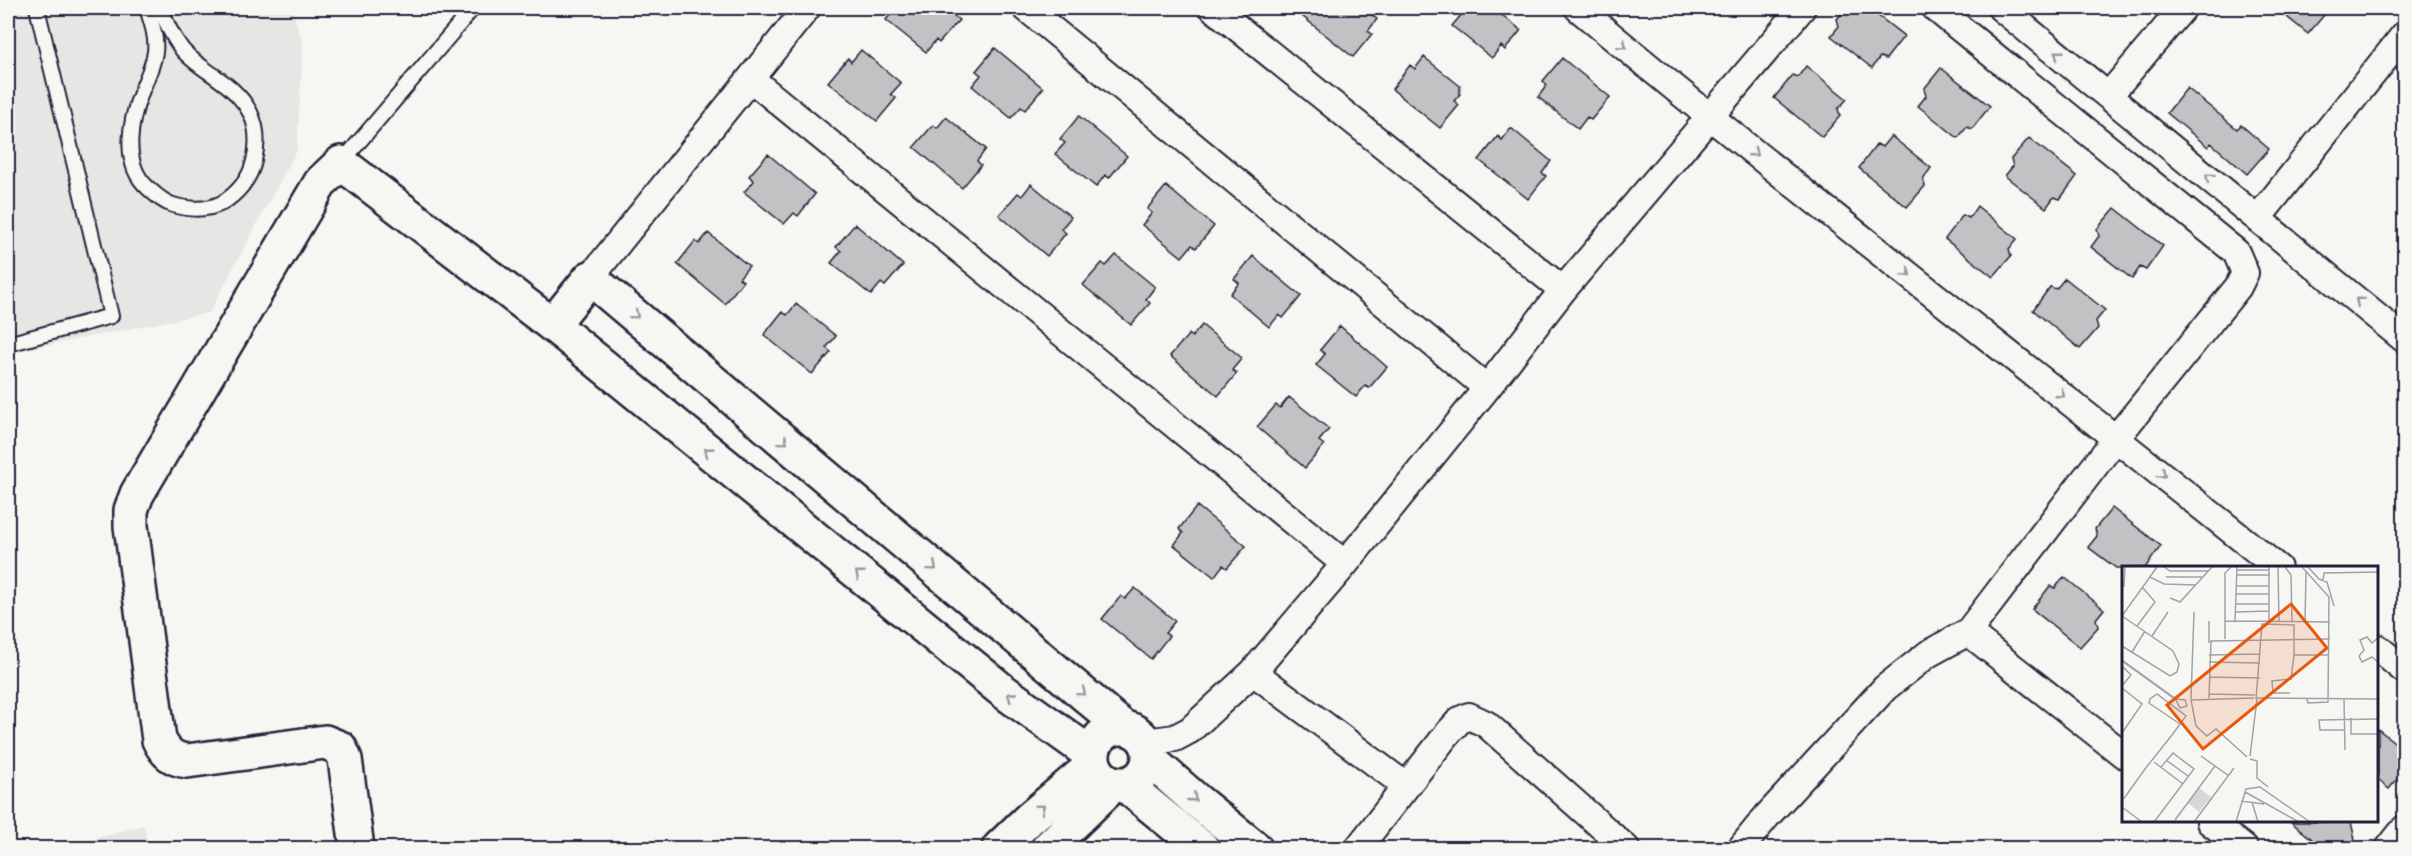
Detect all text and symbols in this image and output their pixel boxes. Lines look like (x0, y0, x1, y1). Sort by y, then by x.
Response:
one-way arrow (1616, 38, 1627, 49)
one-way arrow (2054, 50, 2065, 61)
one-way arrow (1747, 146, 1758, 157)
one-way arrow (2205, 174, 2216, 185)
one-way arrow (1901, 266, 1912, 277)
one-way arrow (2355, 298, 2366, 309)
one-way arrow (628, 308, 639, 319)
one-way arrow (2054, 386, 2065, 397)
one-way arrow (777, 434, 788, 445)
one-way arrow (704, 447, 715, 458)
one-way arrow (2155, 467, 2166, 478)
one-way arrow (926, 560, 937, 571)
inset map (2122, 566, 2379, 823)
one-way arrow (855, 570, 866, 581)
one-way arrow (1075, 685, 1086, 696)
one-way arrow (1006, 692, 1017, 703)
one-way arrow (1186, 791, 1197, 802)
one-way arrow (1034, 804, 1045, 815)

